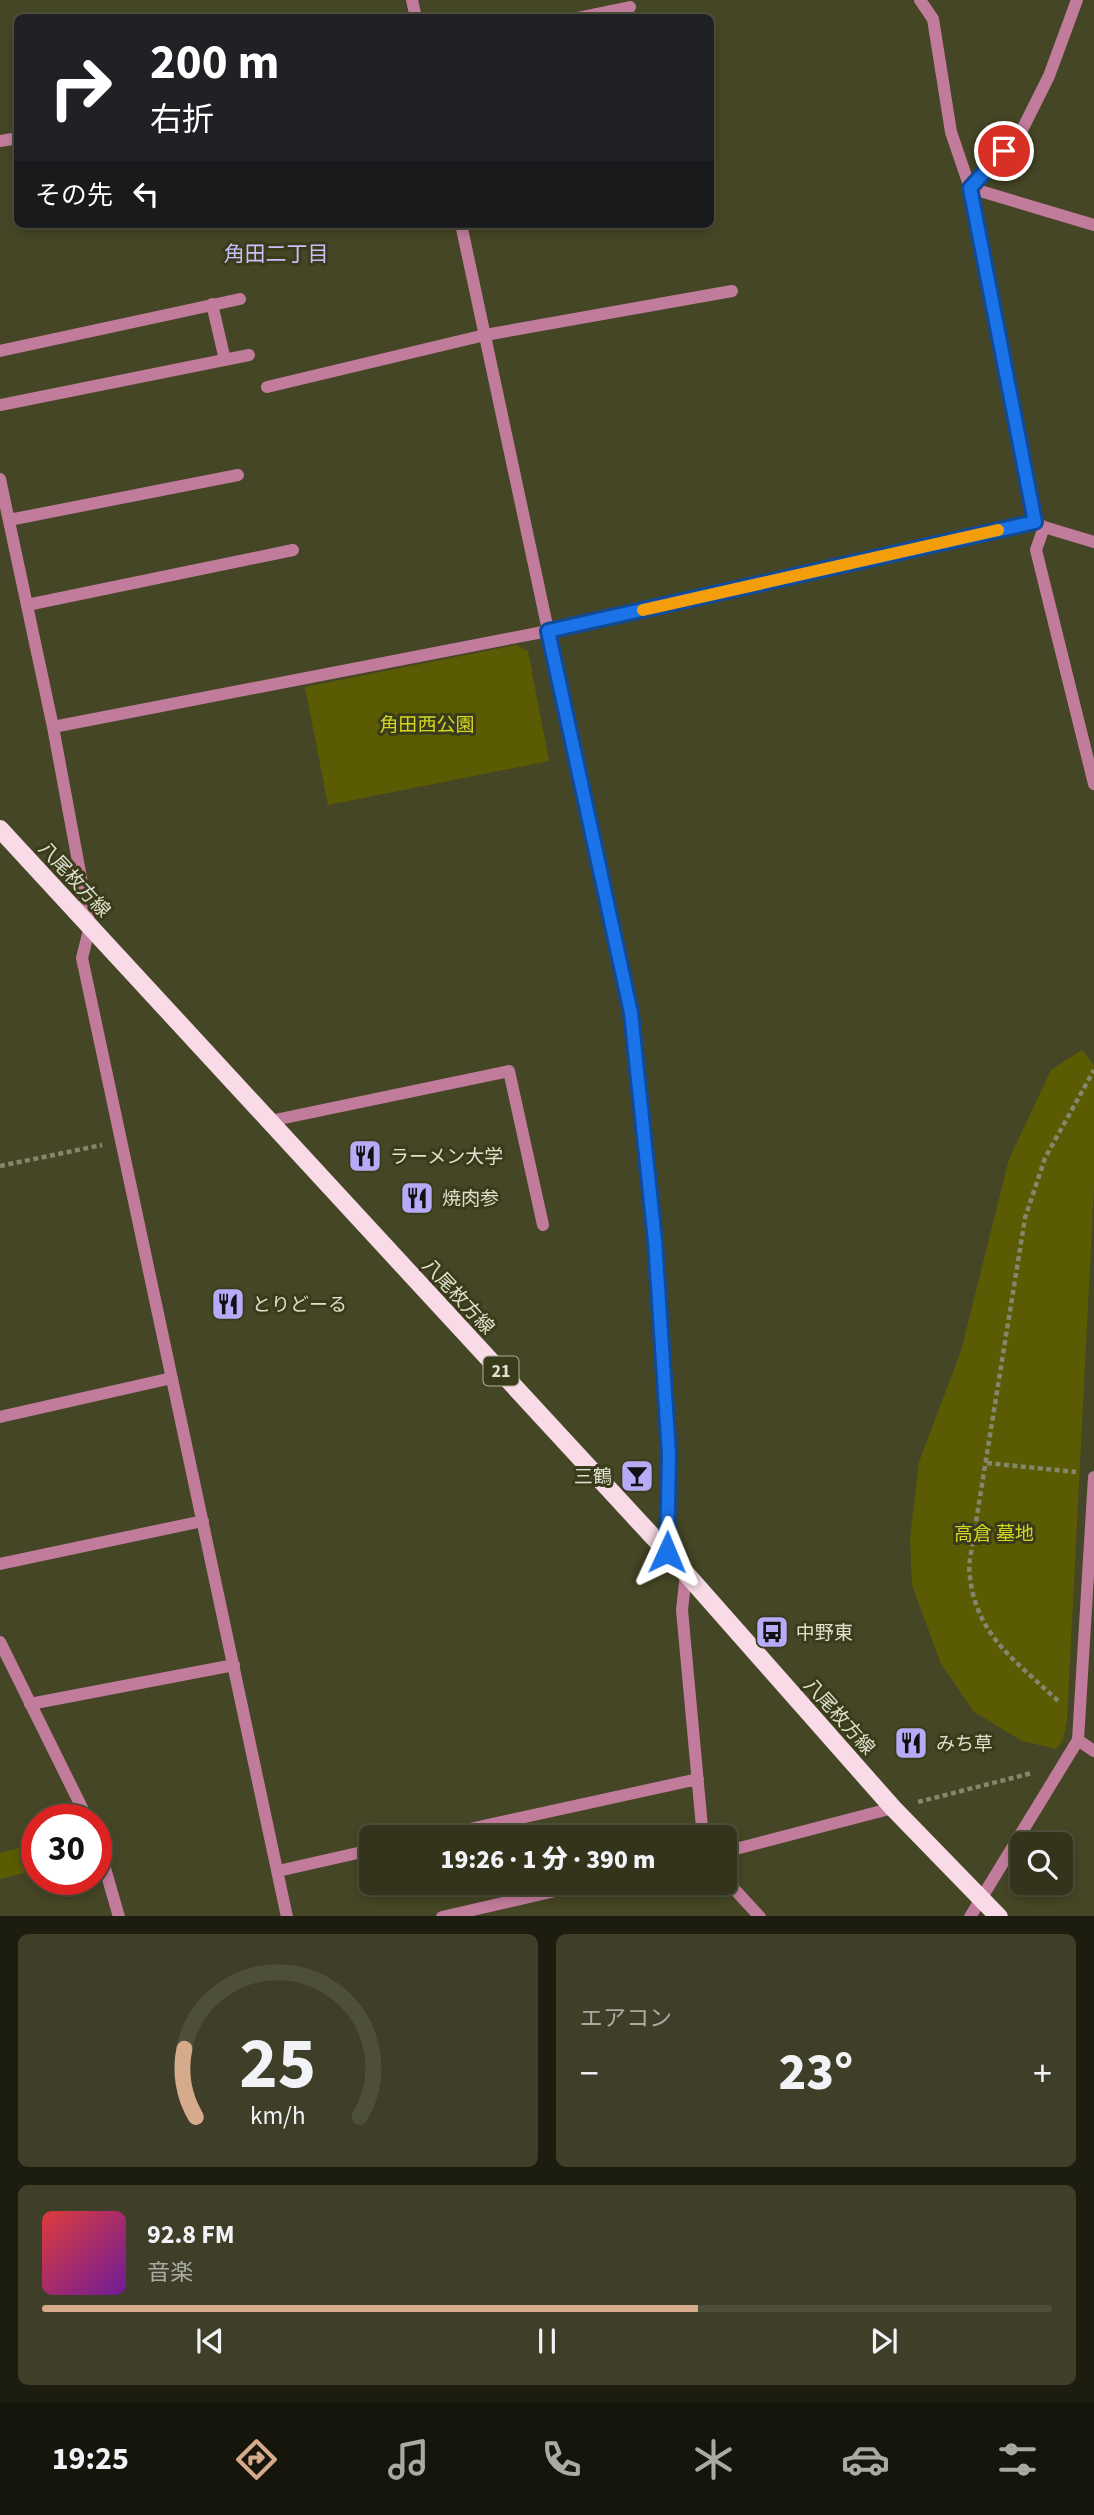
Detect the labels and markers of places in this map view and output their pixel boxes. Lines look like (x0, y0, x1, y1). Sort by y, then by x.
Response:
pin (974, 121, 1034, 181)
restaurant icon: ラーメン大学 (346, 1137, 384, 1175)
place label: ラーメン大学 (390, 1144, 503, 1171)
restaurant icon: 焼肉参 (398, 1179, 436, 1217)
place label: 焼肉参 (442, 1186, 499, 1213)
restaurant icon: とりどーる (209, 1285, 247, 1323)
place label: とりどーる (252, 1292, 347, 1319)
bar icon: 三鶴 (618, 1457, 656, 1495)
place label: 三鶴 (574, 1464, 612, 1491)
bus stop icon: 中野東 (753, 1613, 791, 1651)
place label: 中野東 (796, 1620, 853, 1647)
restaurant icon: みち草 (892, 1724, 930, 1762)
place label: みち草 (936, 1731, 993, 1758)

